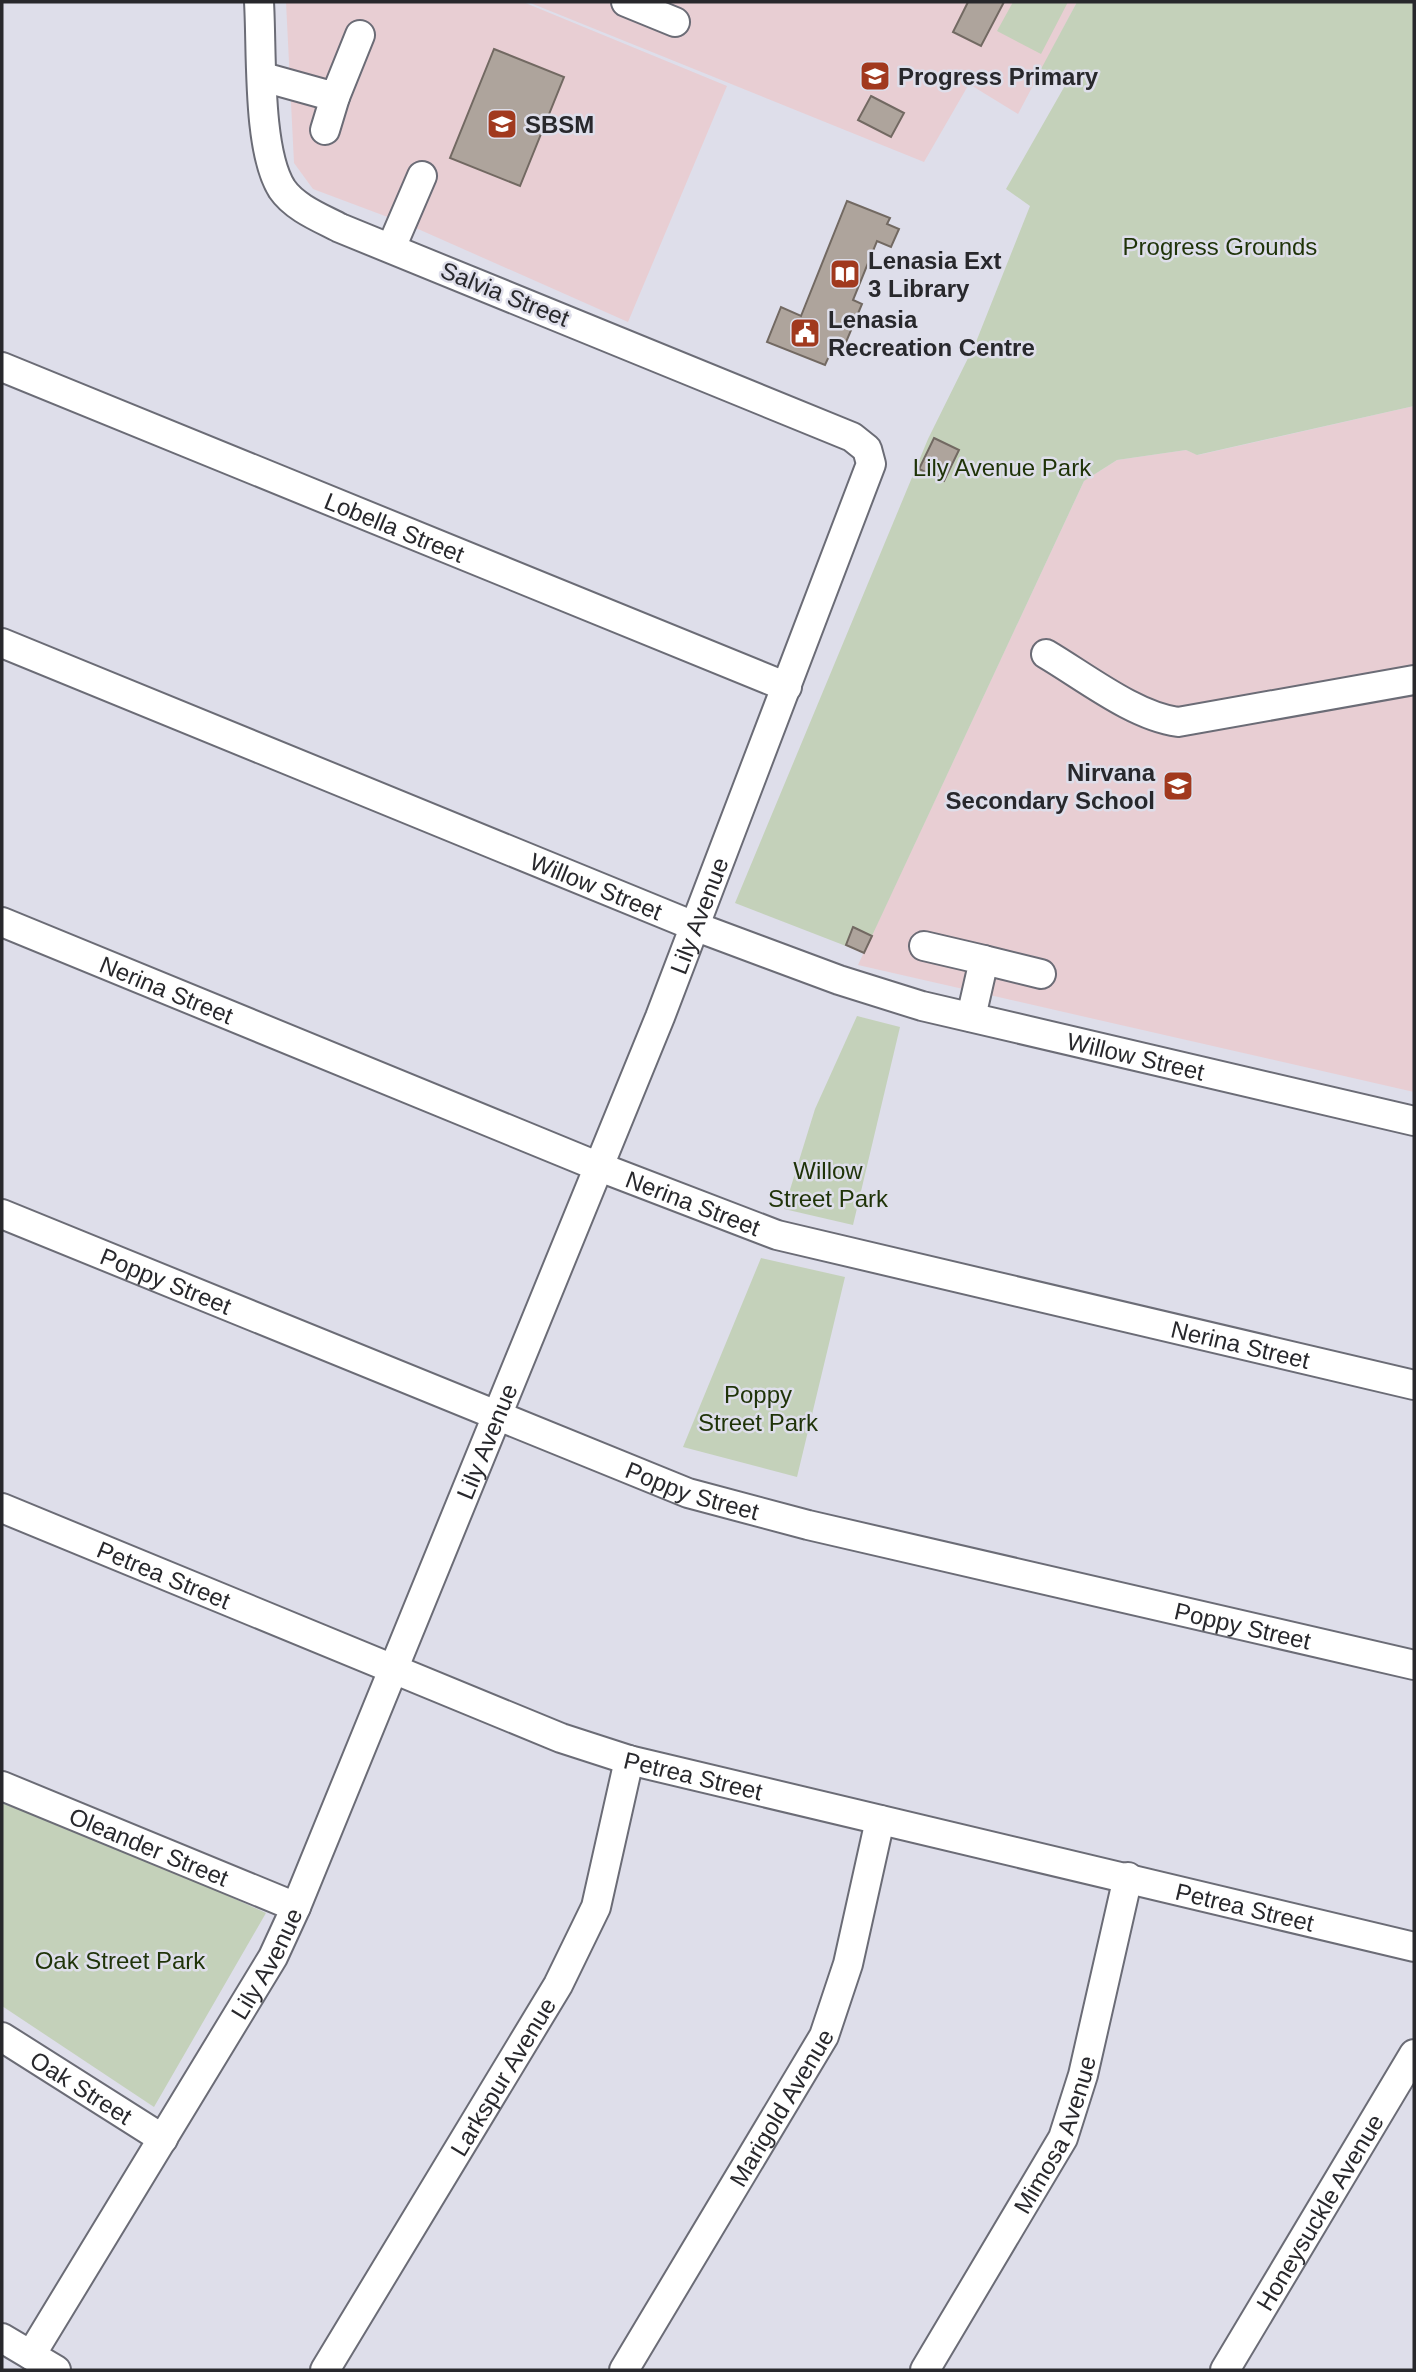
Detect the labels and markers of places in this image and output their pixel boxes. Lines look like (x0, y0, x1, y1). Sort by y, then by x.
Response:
school or university icon: Progress Primary (858, 59, 892, 93)
place label: Progress Primary (898, 63, 1099, 90)
school or university icon: SBSM (485, 107, 519, 141)
place label: SBSM (525, 111, 594, 138)
place label: Lenasia Ext 3 Library (868, 247, 1001, 302)
library icon: Lenasia Ext 3 Library (828, 257, 862, 291)
place label: Lenasia Recreation Centre (828, 306, 1035, 361)
public building icon: Lenasia Recreation Centre (788, 316, 822, 350)
place label: Nirvana Secondary School (946, 759, 1156, 814)
school or university icon: Nirvana Secondary School (1161, 769, 1195, 803)

